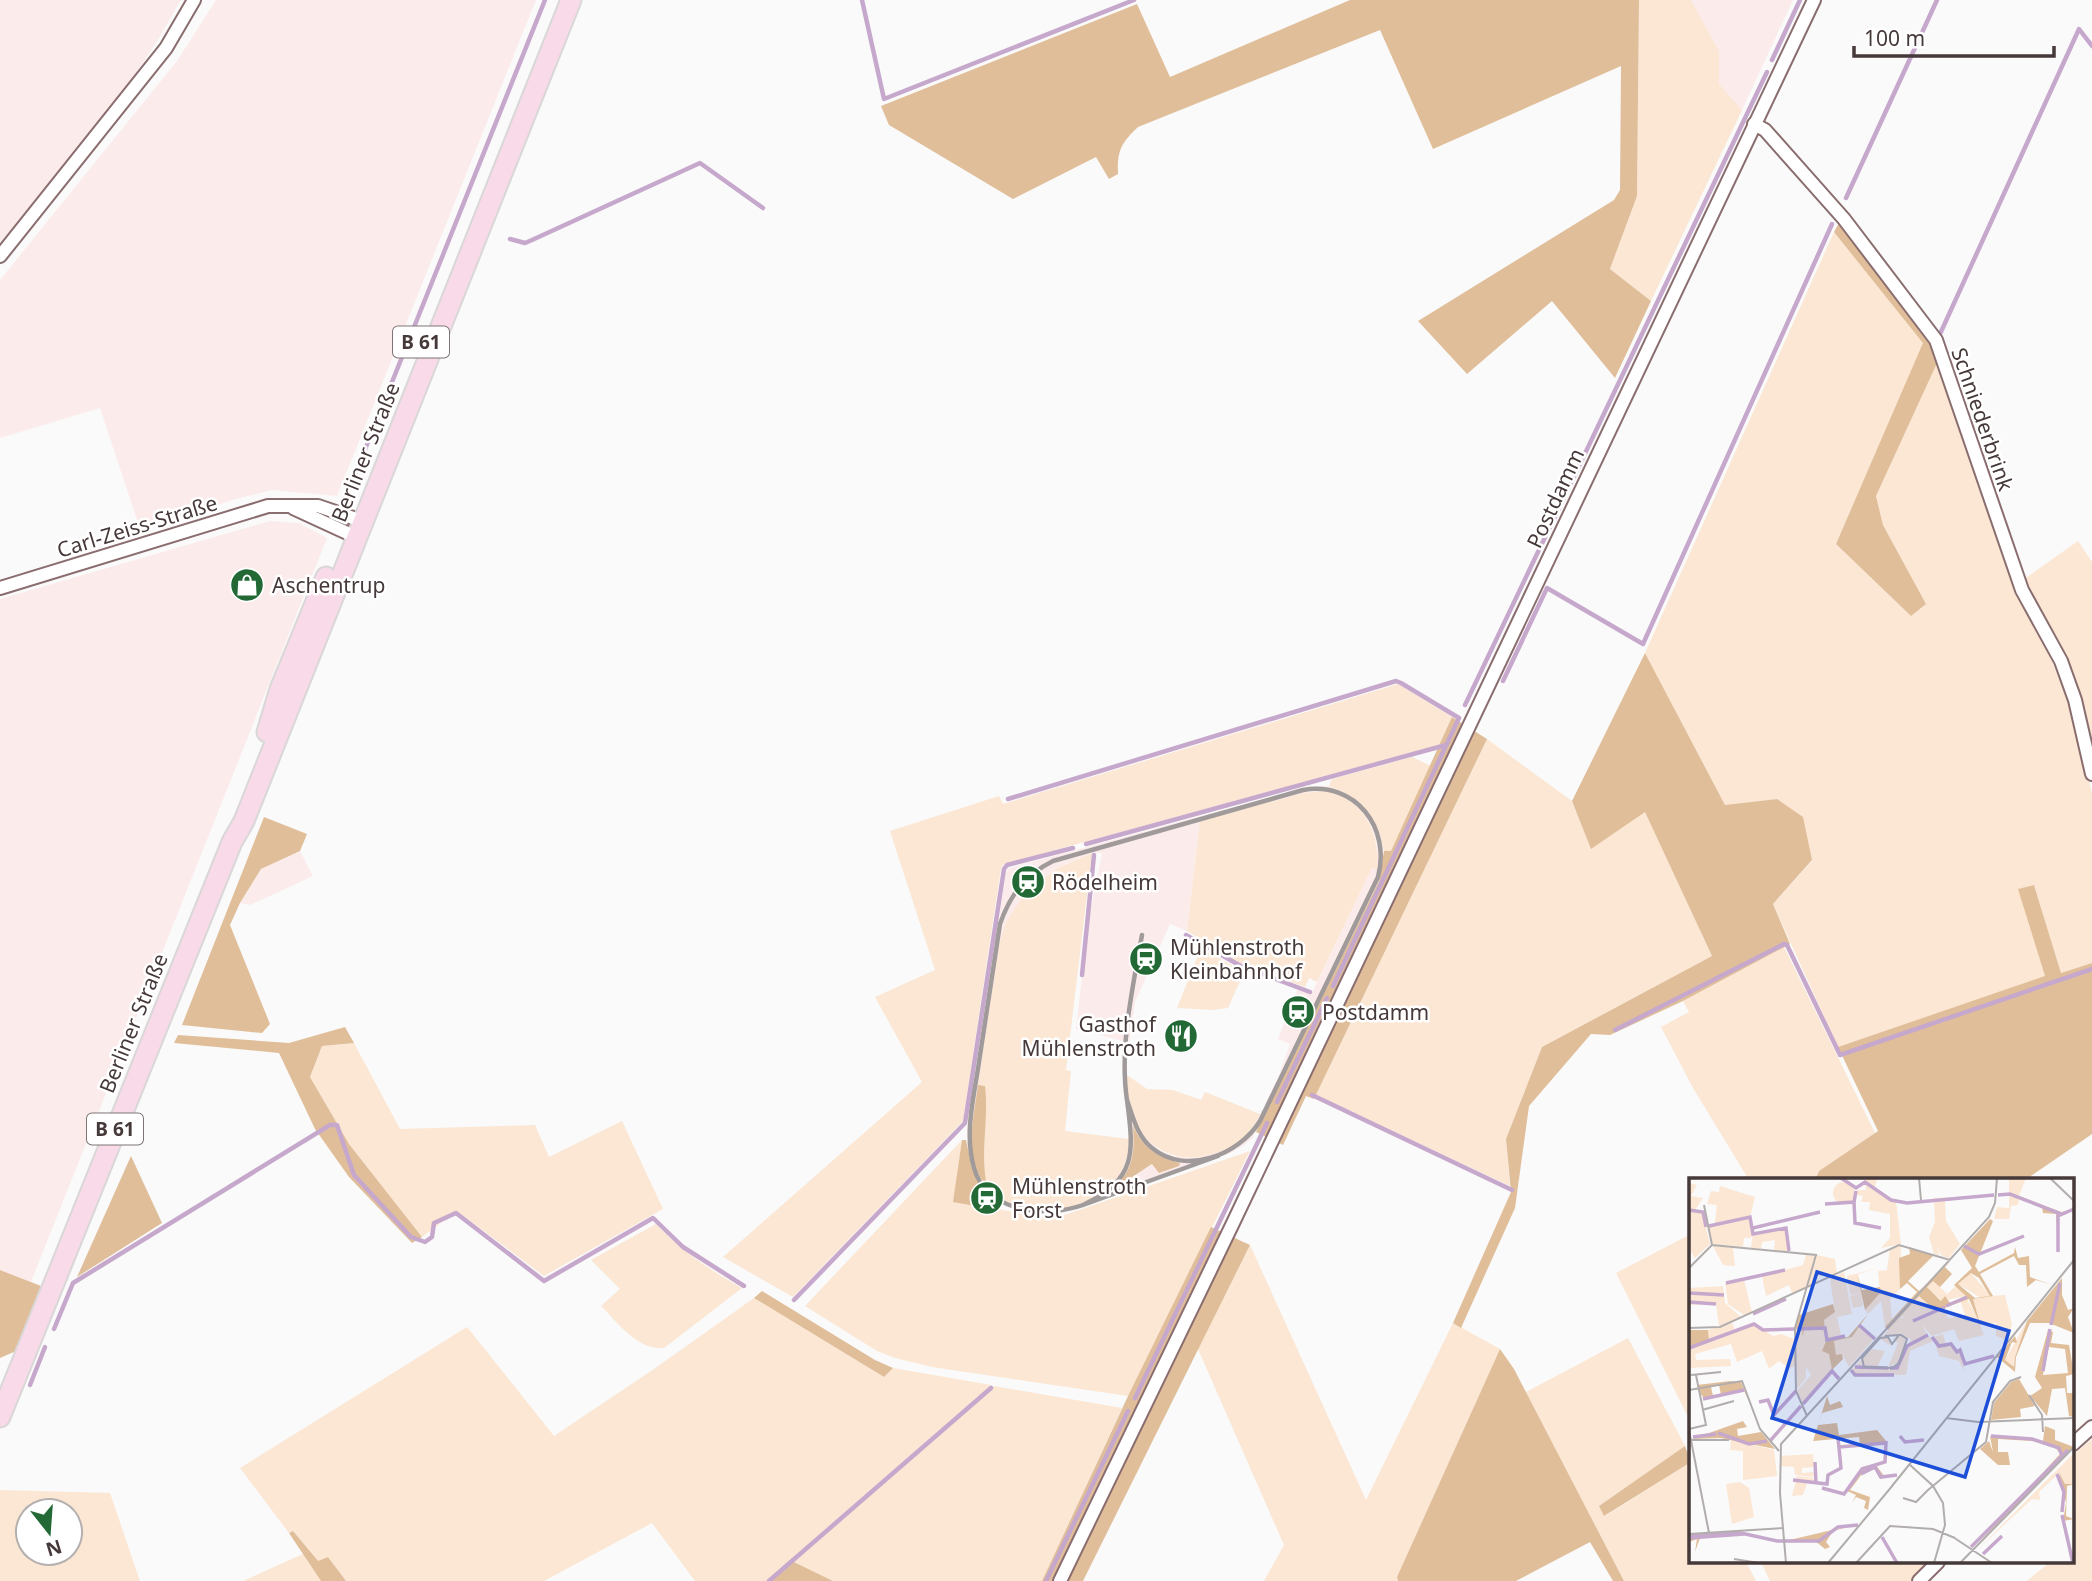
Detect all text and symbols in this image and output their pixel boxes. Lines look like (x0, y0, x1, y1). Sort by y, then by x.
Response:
scale bar (1854, 14, 2054, 58)
text: 100 m (1864, 24, 1925, 52)
road number: B 61 (393, 326, 449, 358)
street label: Schniederbrink (1945, 344, 2021, 495)
street label: Berliner Straße (324, 378, 406, 526)
street label: Postdamm (1520, 444, 1590, 552)
street label: Carl-Zeiss-Straße (53, 488, 221, 564)
shop icon: Aschentrup (228, 566, 266, 604)
place label: Aschentrup (272, 571, 386, 599)
station icon: Rödelheim (1009, 863, 1047, 901)
place label: Rödelheim (1052, 868, 1158, 896)
place label: Mühlenstroth Kleinbahnhof (1170, 933, 1304, 985)
station icon: Mühlenstroth Kleinbahnhof (1127, 940, 1165, 978)
street label: Berliner Straße (92, 949, 174, 1097)
station icon: Postdamm (1279, 993, 1317, 1031)
place label: Postdamm (1322, 998, 1429, 1026)
place label: Gasthof Mühlenstroth (1022, 1010, 1158, 1062)
restaurant icon: Gasthof Mühlenstroth (1162, 1017, 1200, 1055)
road number: B 61 (87, 1114, 143, 1144)
place label: Mühlenstroth Forst (1012, 1172, 1146, 1224)
inset map (1689, 1178, 2074, 1564)
station icon: Mühlenstroth Forst (968, 1179, 1006, 1217)
north arrow (14, 1497, 84, 1567)
text: N (43, 1534, 65, 1563)

